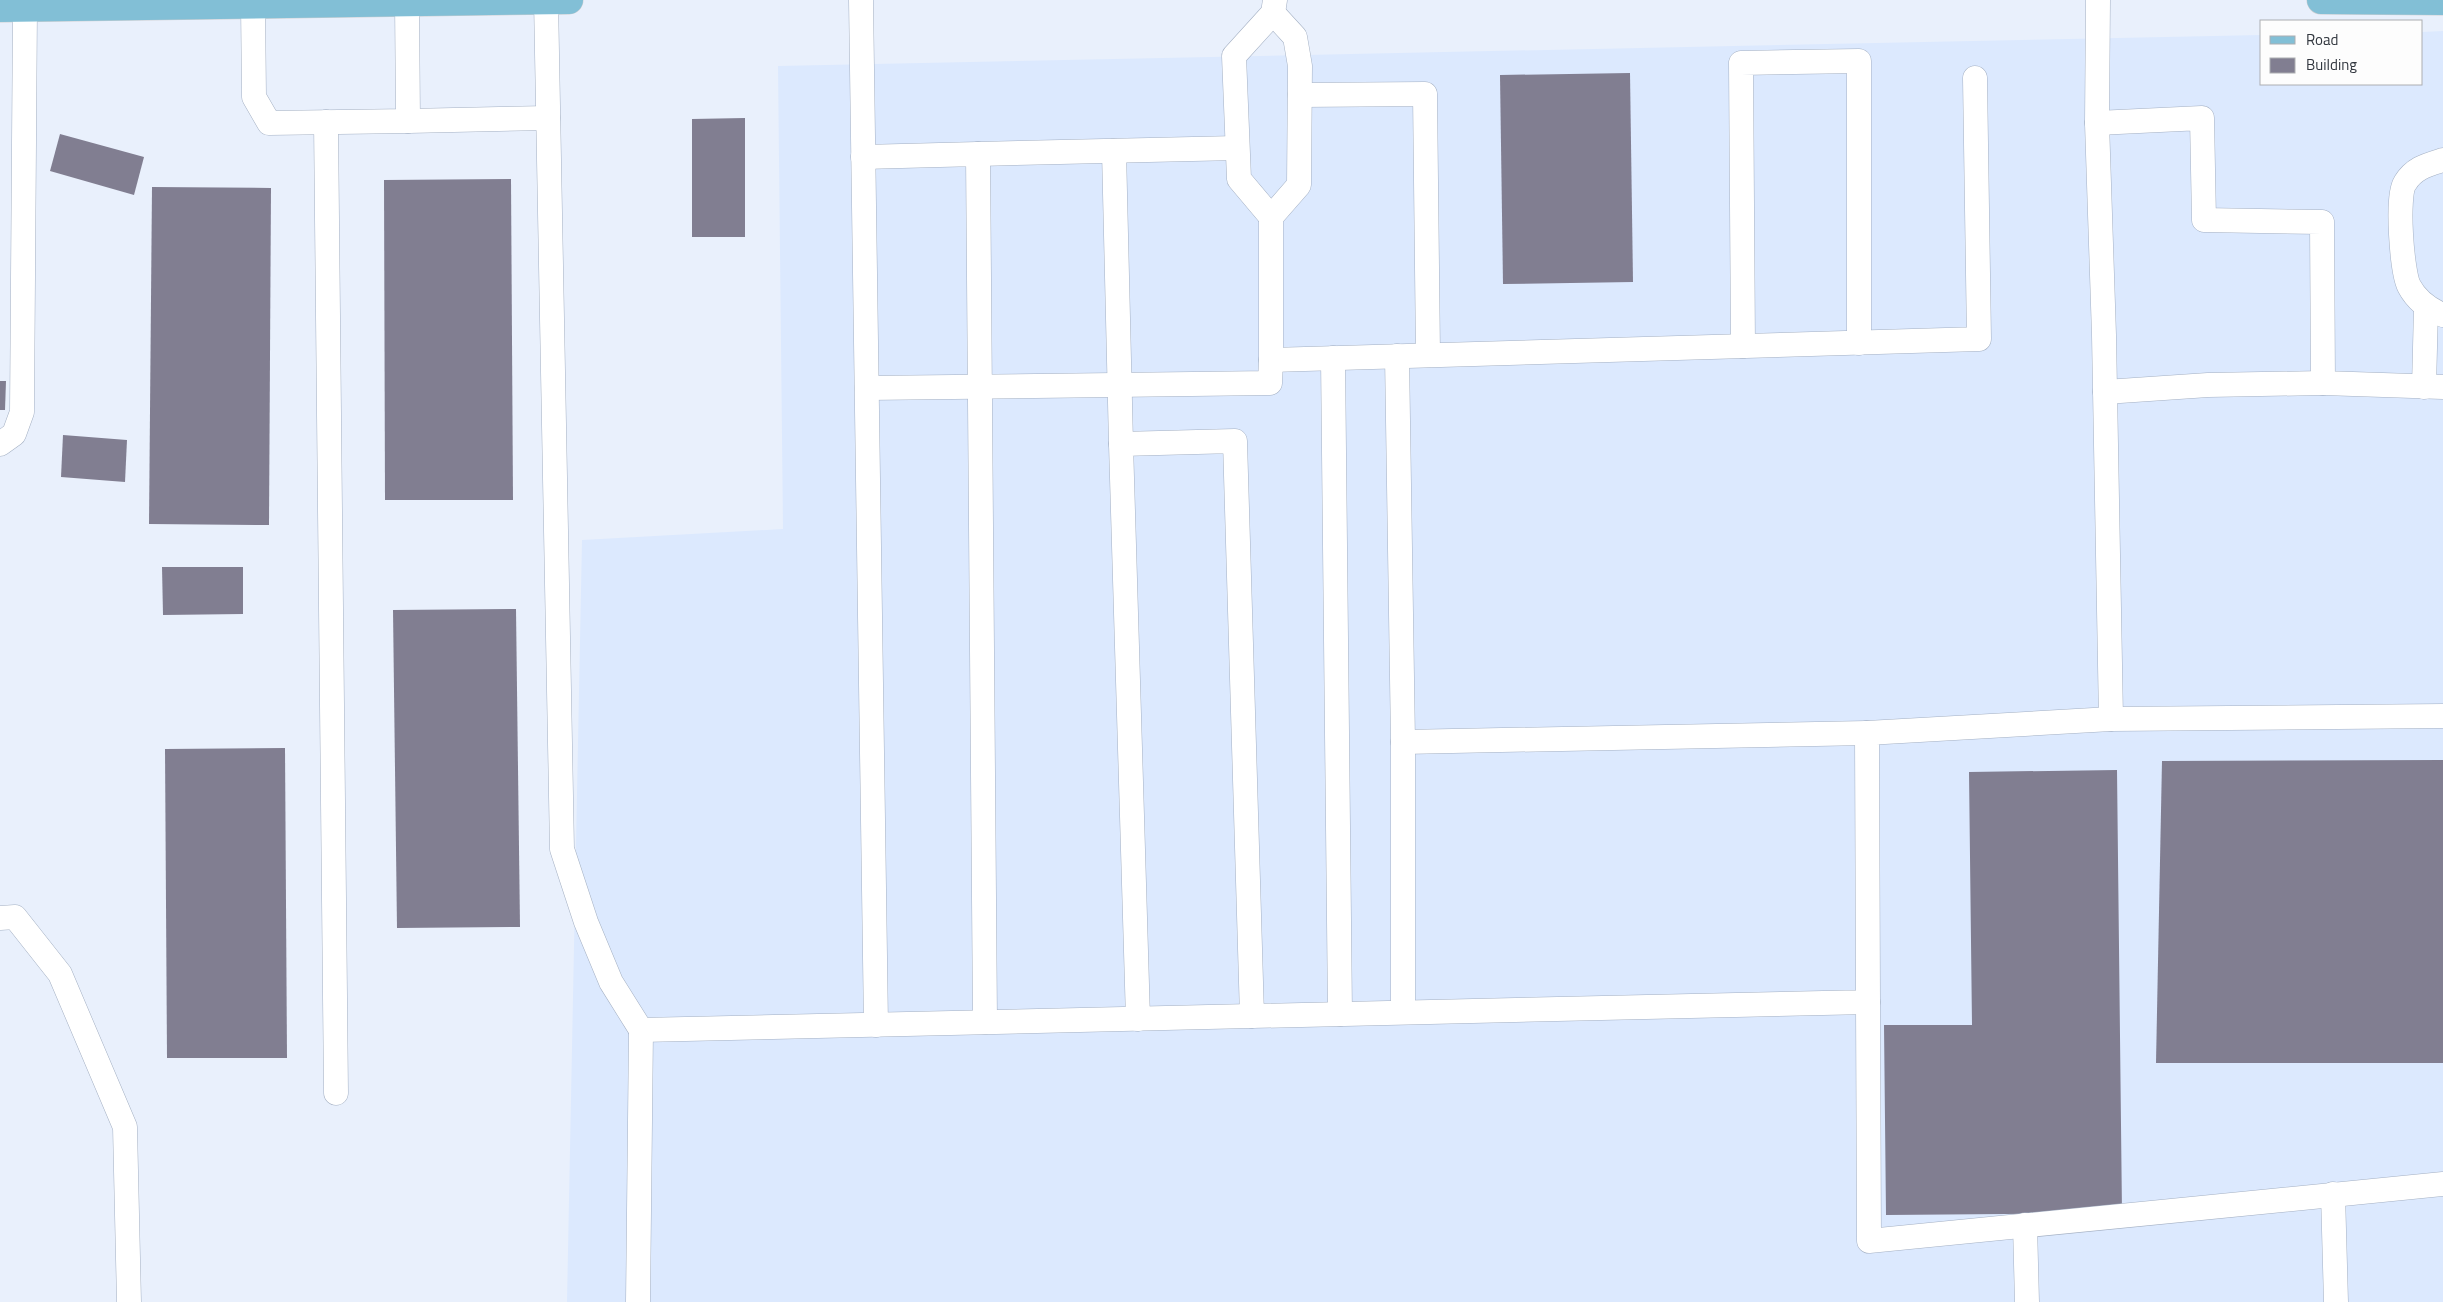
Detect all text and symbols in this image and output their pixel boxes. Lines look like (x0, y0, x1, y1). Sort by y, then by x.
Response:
legend (2260, 20, 2423, 85)
text: Road (2306, 28, 2338, 51)
text: Building (2306, 53, 2357, 76)

